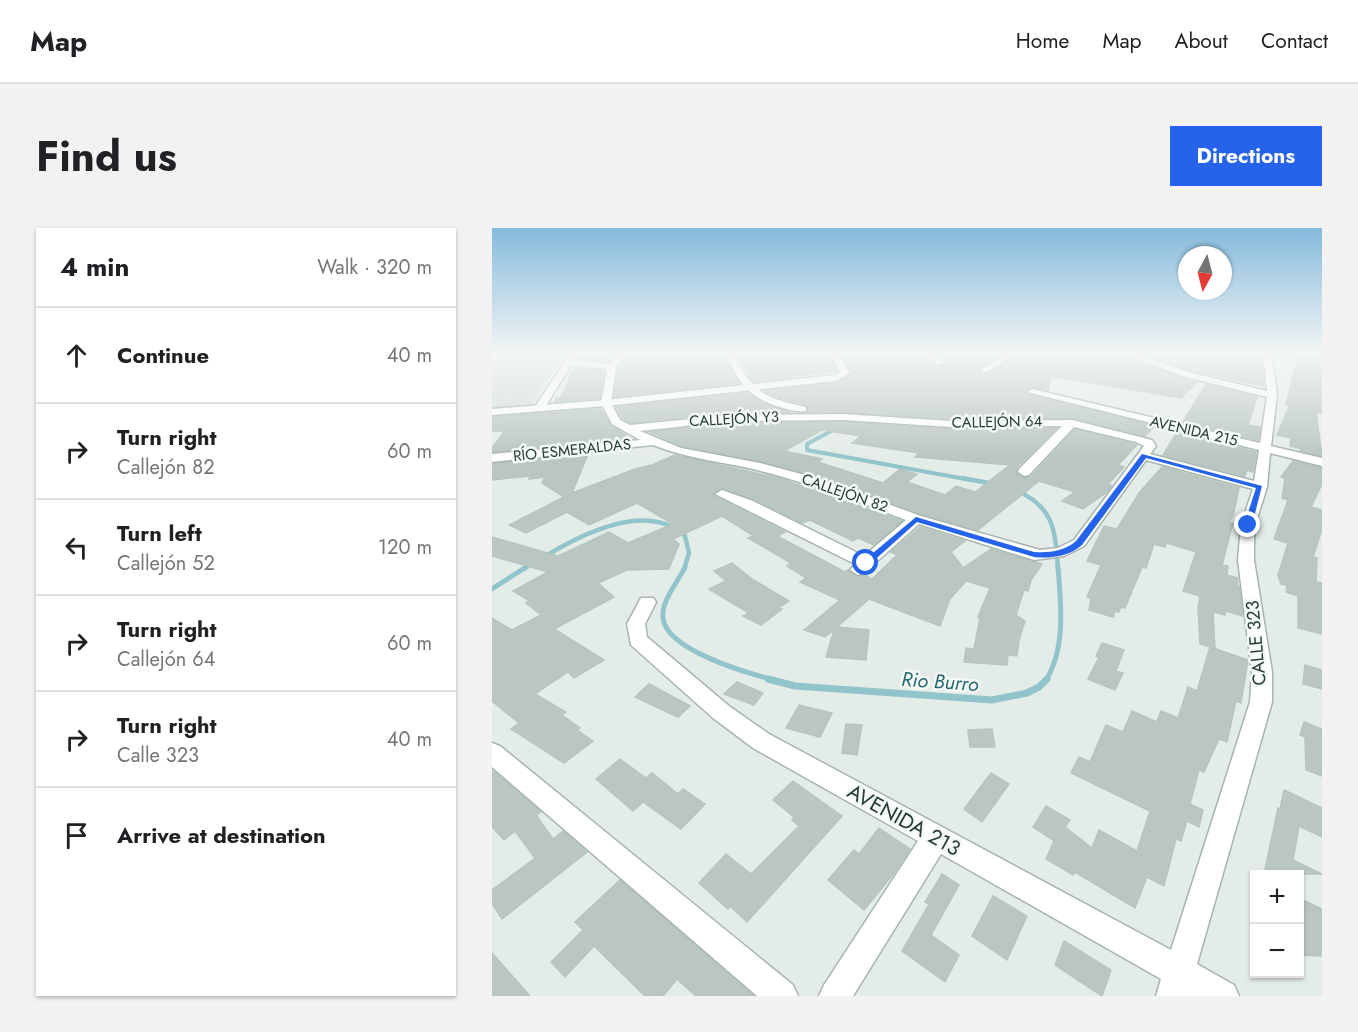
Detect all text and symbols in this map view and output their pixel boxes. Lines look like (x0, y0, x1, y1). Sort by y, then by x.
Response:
text: Map (30, 21, 87, 62)
text: Home (1016, 26, 1069, 56)
text: Map (1102, 26, 1142, 56)
text: About (1175, 26, 1228, 56)
text: Contact (1261, 26, 1328, 56)
text: Find us (36, 126, 177, 187)
button: Directions (1170, 126, 1322, 186)
north arrow (1178, 246, 1232, 300)
text: 4 min (60, 248, 129, 286)
text: Walk · 320 m (317, 253, 432, 282)
icon: ahead (60, 339, 93, 372)
text: Continue (117, 339, 209, 371)
text: 40 m (387, 341, 432, 370)
street label: CALLEJÓN Y3 (689, 406, 779, 432)
street label: CALLEJÓN 64 (951, 410, 1043, 434)
street label: AVENIDA 215 (1148, 410, 1240, 452)
text: Turn right (117, 421, 217, 453)
street label: RÍO ESMERALDAS (512, 433, 632, 467)
icon: right (60, 435, 93, 468)
text: 60 m (387, 437, 432, 466)
text: Callejón 82 (117, 453, 215, 482)
street label: CALLEJÓN 82 (799, 468, 891, 518)
route end (1234, 511, 1260, 537)
text: Turn left (117, 517, 202, 549)
icon: left (60, 531, 93, 564)
text: 120 m (378, 533, 432, 562)
text: Callejón 52 (117, 549, 215, 578)
route start (852, 549, 878, 575)
street label: CALLE 323 (1239, 599, 1273, 687)
text: Turn right (117, 613, 217, 645)
icon: right (60, 627, 93, 660)
text: 60 m (387, 629, 432, 658)
text: Callejón 64 (117, 645, 215, 674)
water label: Rio Burro (900, 665, 980, 699)
text: Turn right (117, 709, 217, 741)
icon: right (60, 723, 93, 756)
text: 40 m (387, 725, 432, 754)
text: Calle 323 (117, 741, 199, 770)
street label: AVENIDA 213 (842, 777, 966, 863)
icon: arrive (60, 819, 93, 852)
text: Arrive at destination (117, 819, 326, 851)
map controls (1250, 870, 1304, 978)
button: + (1250, 870, 1304, 924)
button: − (1250, 924, 1304, 978)

